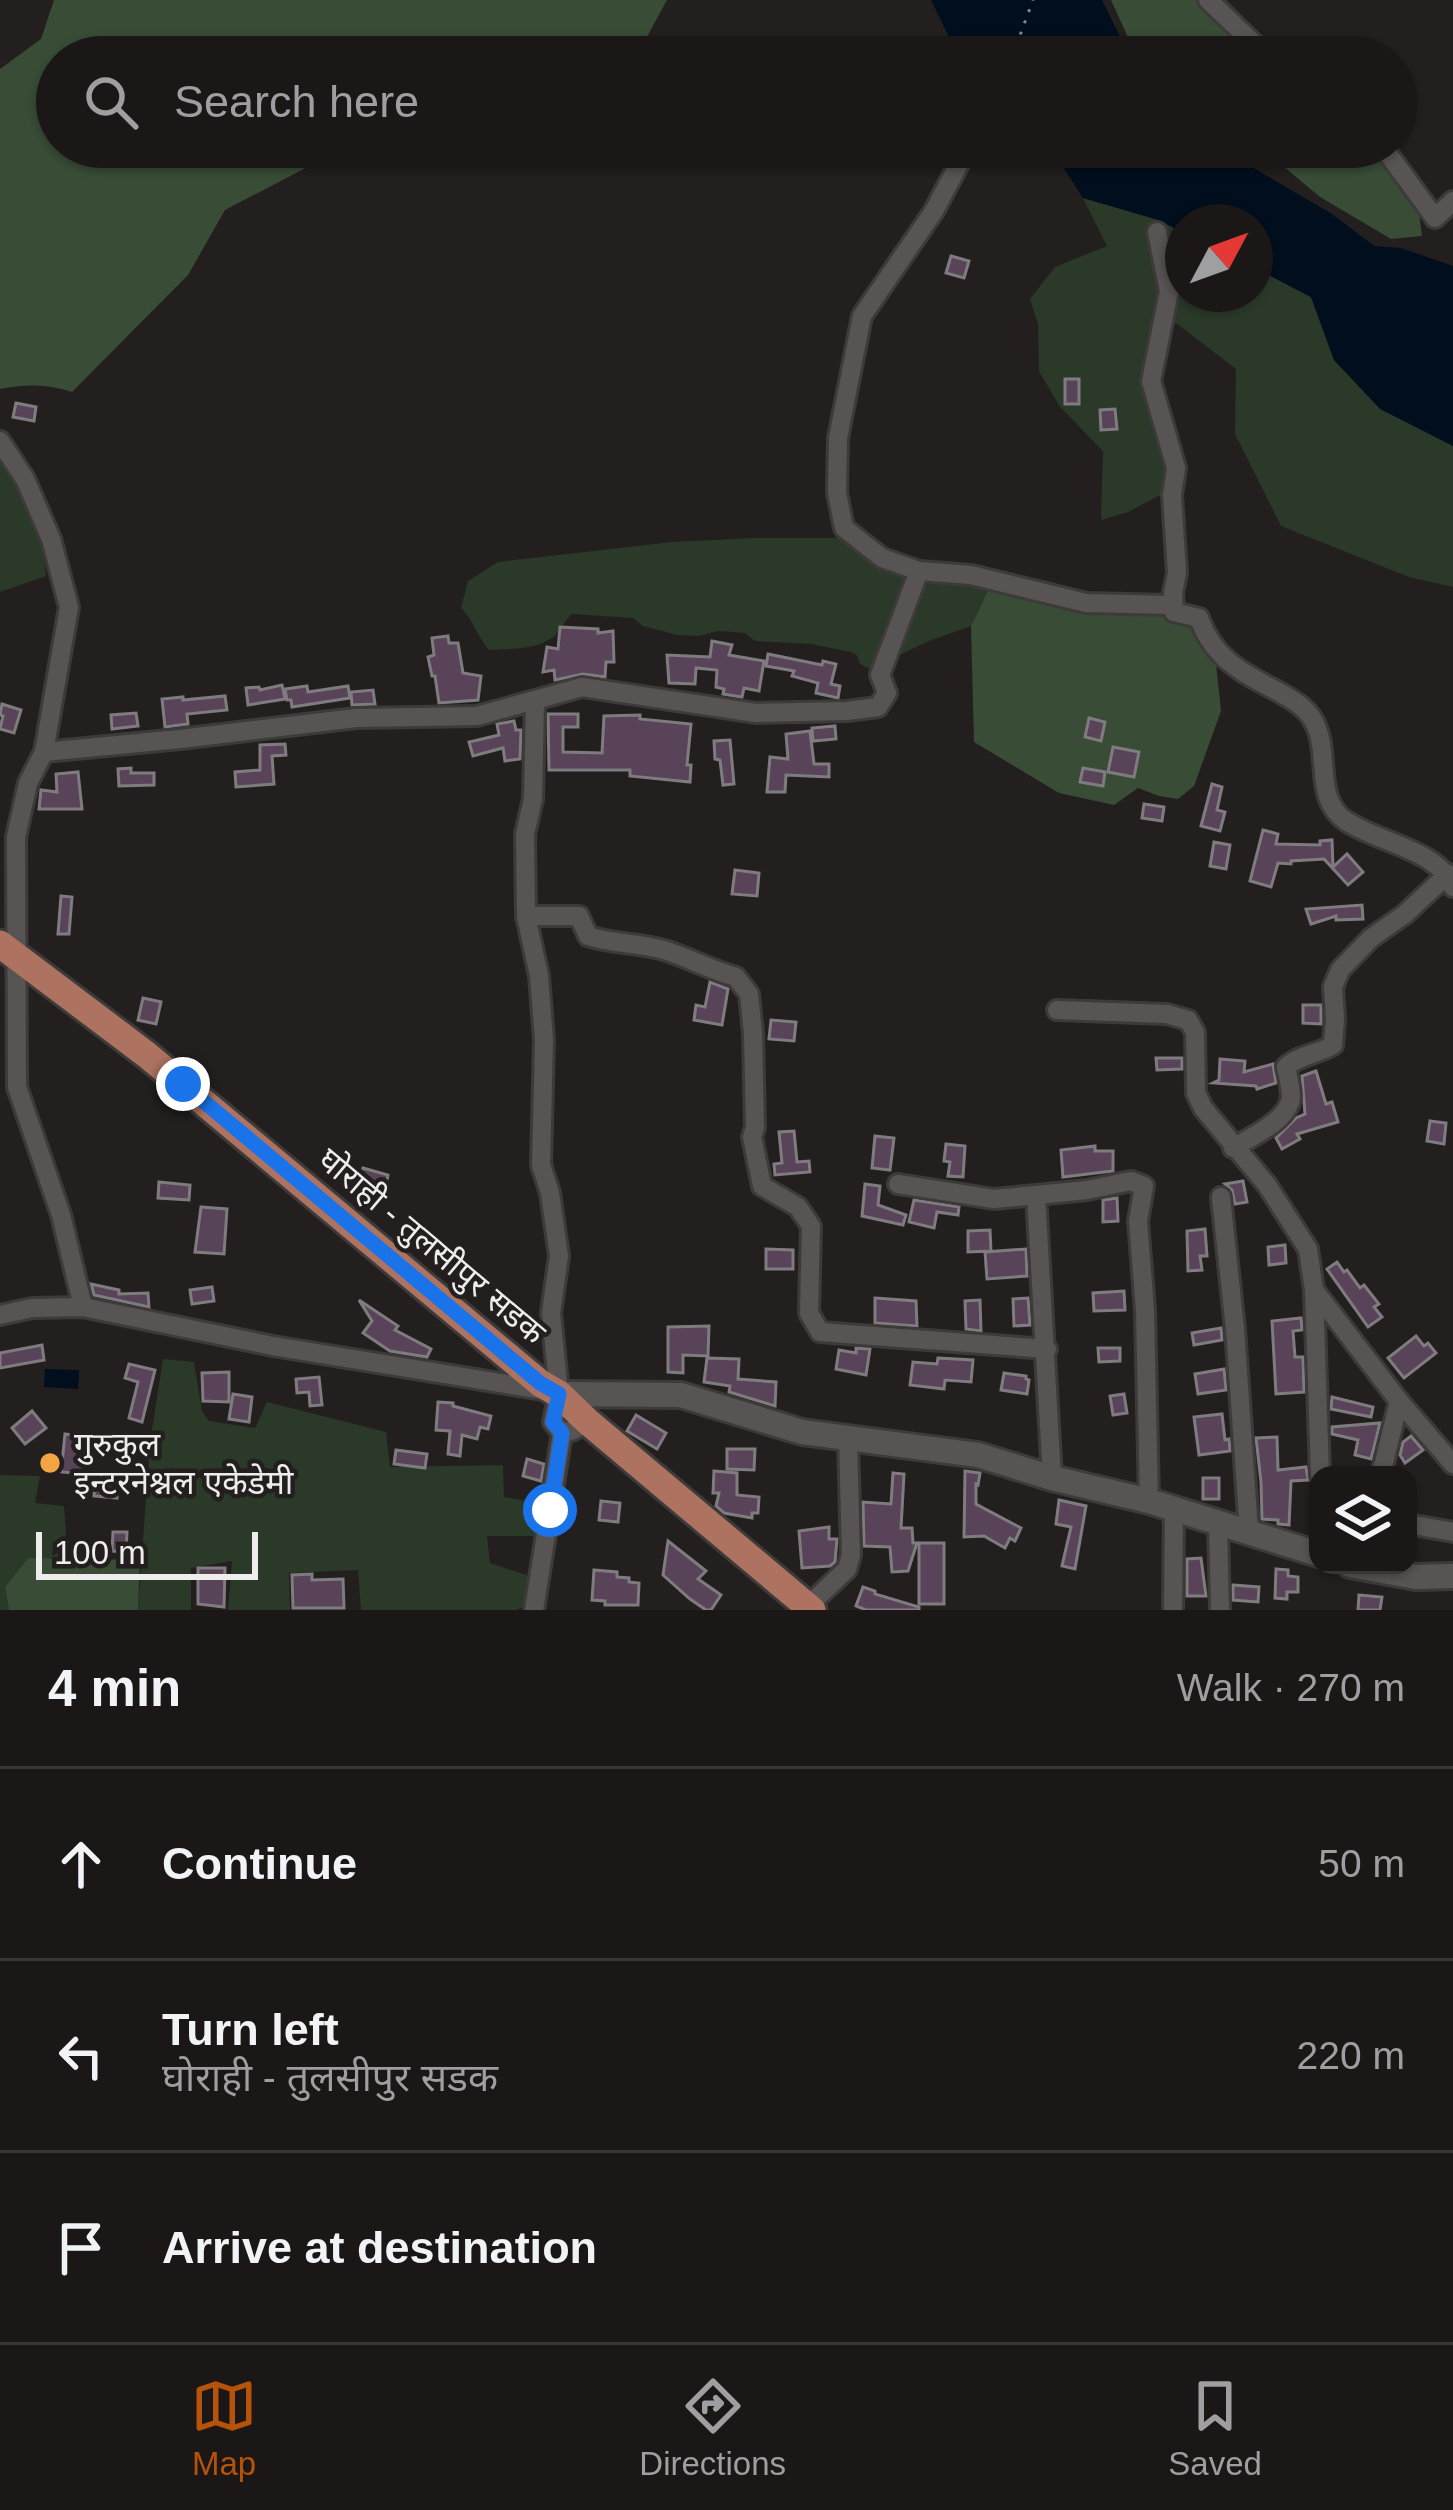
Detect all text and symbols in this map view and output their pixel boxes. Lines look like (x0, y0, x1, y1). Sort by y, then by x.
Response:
search box (36, 36, 1417, 168)
icon: search (78, 69, 144, 135)
text: Search here (174, 76, 419, 127)
north arrow (1165, 204, 1273, 312)
route end (156, 1057, 210, 1111)
street label: घोराही - तुलसीपुर सडक (310, 1140, 553, 1353)
place label: गुरुकुल इन्टरनेश्नल एकेडेमी (74, 1426, 295, 1501)
marker: गुरुकुल इन्टरनेश्नल एकेडेमी (37, 1450, 63, 1476)
map controls (1309, 1466, 1417, 1574)
button: layers (1309, 1466, 1417, 1574)
route start (523, 1483, 577, 1537)
scale bar (36, 1526, 258, 1579)
text: 100 m (54, 1534, 146, 1571)
text: 4 min (48, 1660, 181, 1717)
text: Walk · 270 m (1177, 1666, 1405, 1709)
icon: ahead (48, 1831, 114, 1897)
text: Continue (162, 1838, 357, 1889)
text: 50 m (1318, 1842, 1405, 1885)
text: Turn left (162, 2004, 339, 2055)
icon: left (48, 2023, 114, 2089)
text: 220 m (1297, 2034, 1405, 2077)
text: घोराही - तुलसीपुर सडक (162, 2056, 498, 2099)
icon: arrive (48, 2215, 114, 2281)
text: Arrive at destination (162, 2222, 597, 2273)
tab: Map (191, 2373, 257, 2483)
tab: Directions (639, 2373, 786, 2483)
tab: Saved (1168, 2373, 1262, 2483)

